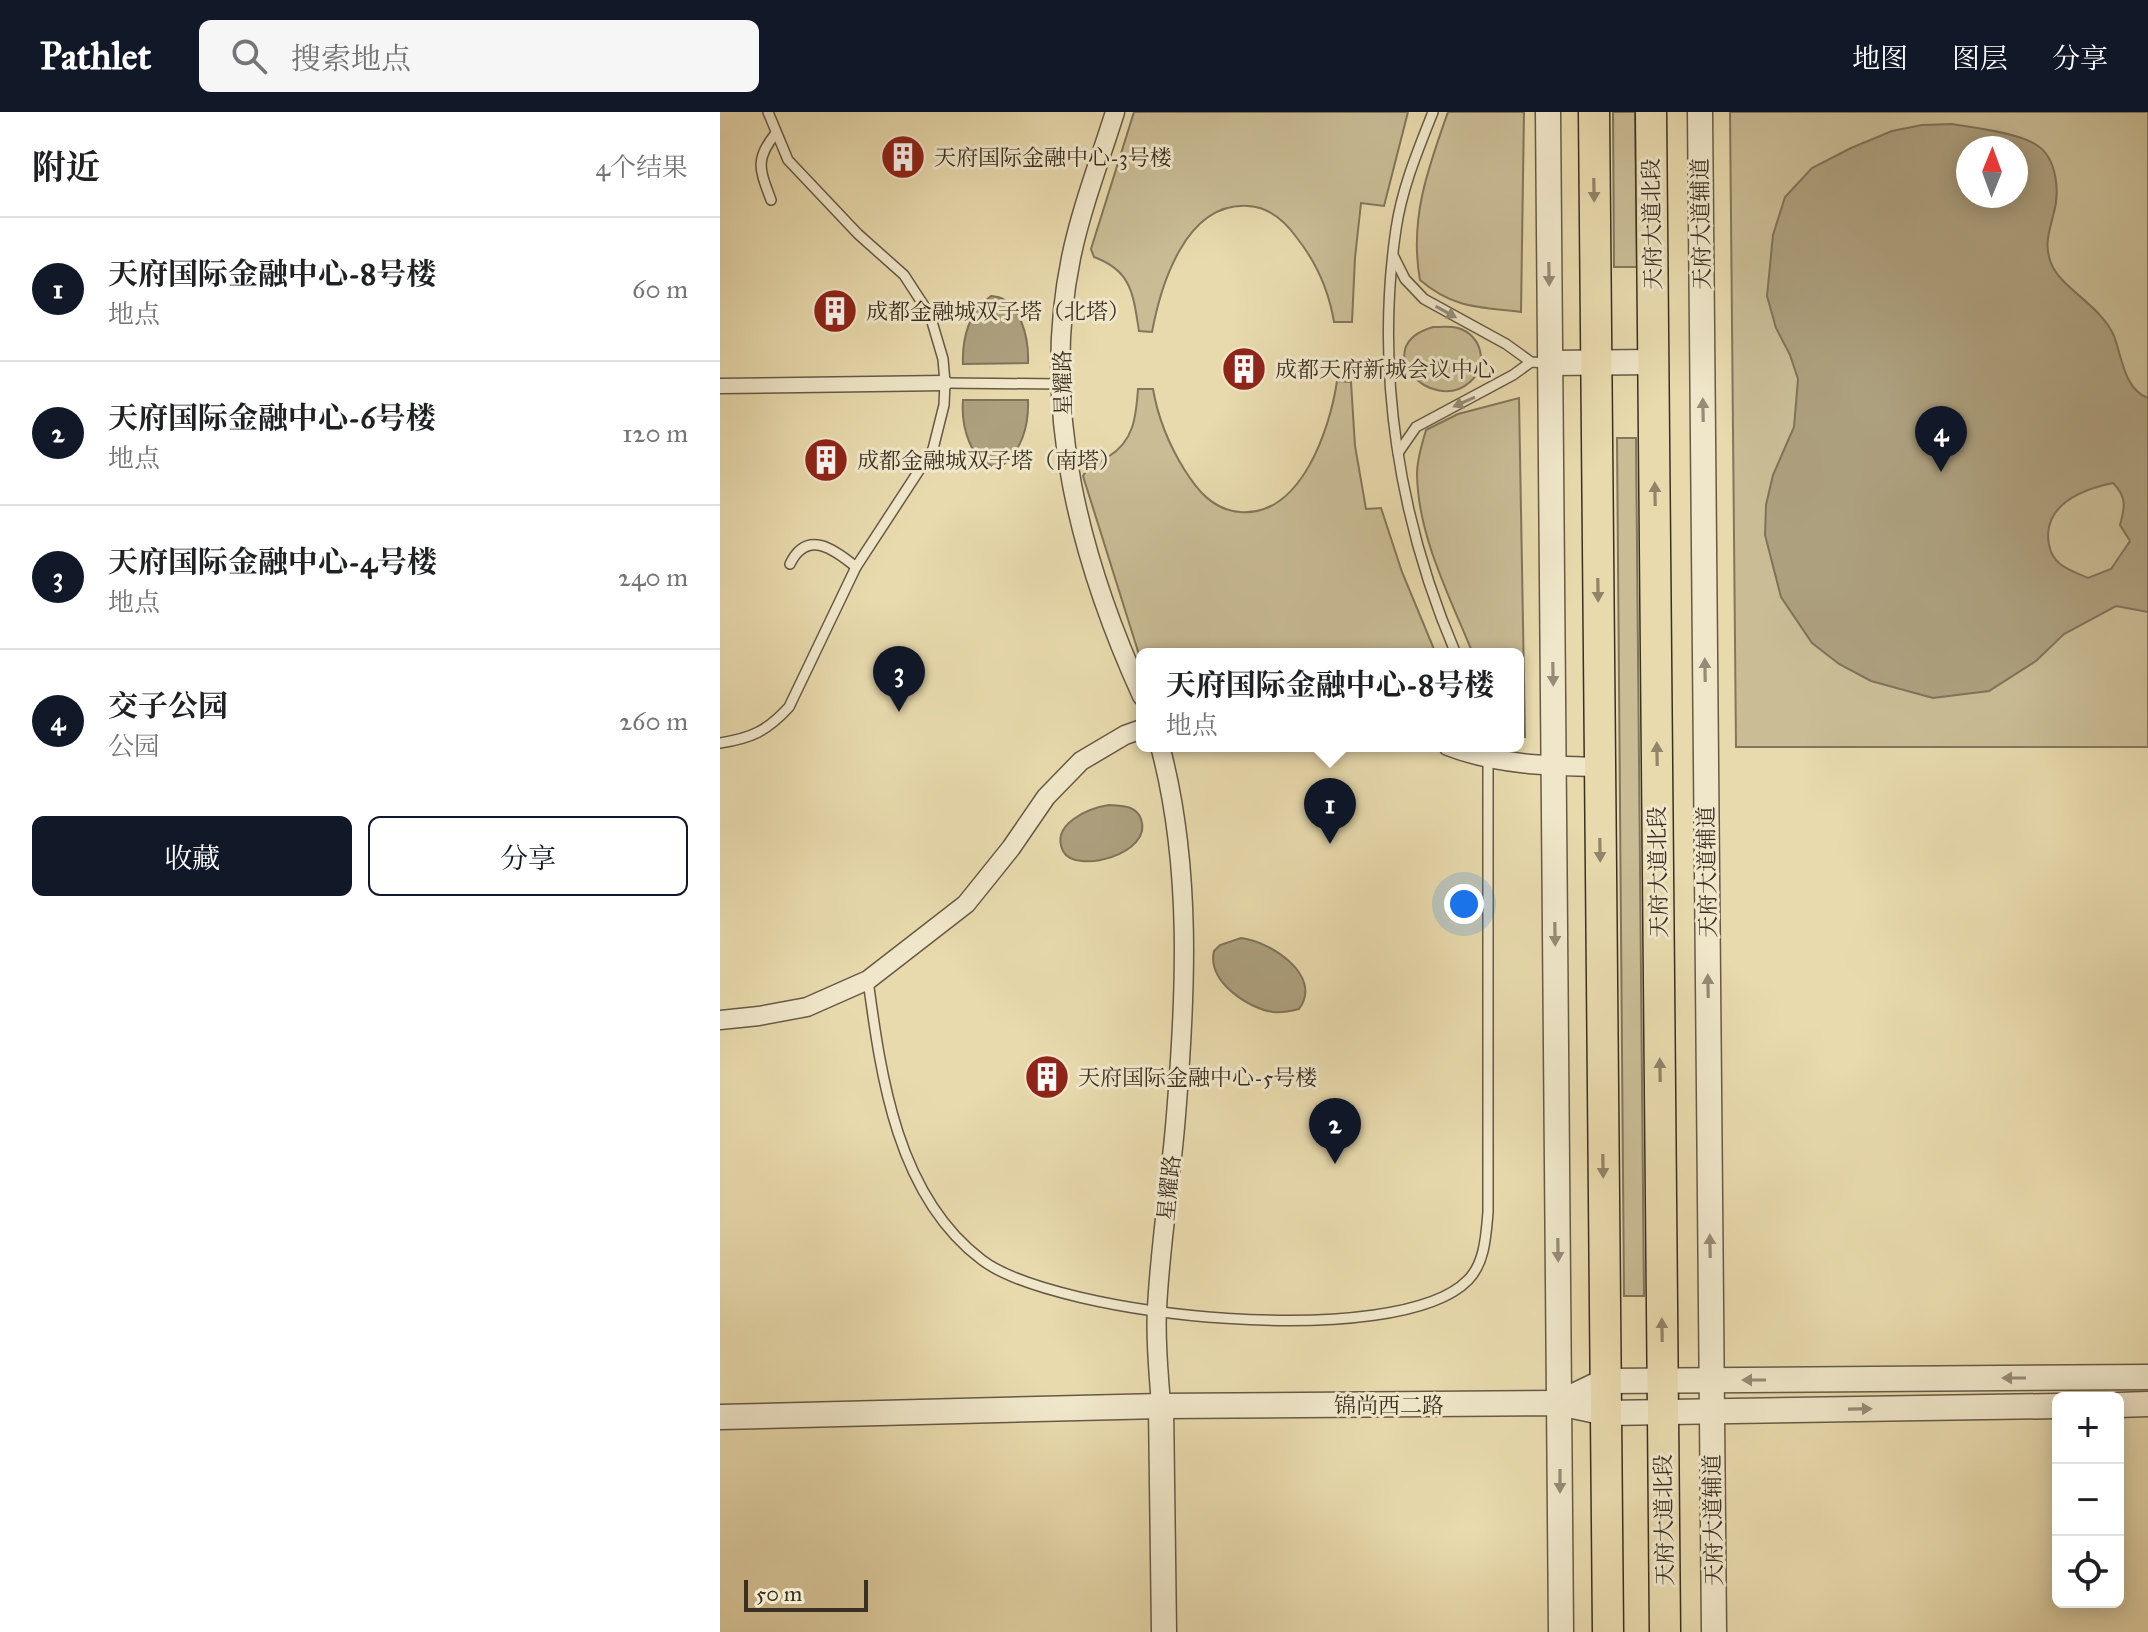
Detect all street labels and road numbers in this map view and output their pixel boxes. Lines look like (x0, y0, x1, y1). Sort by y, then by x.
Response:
street label: 天府大道北段 (1637, 158, 1667, 290)
street label: 天府大道辅道 (1686, 158, 1716, 290)
street label: 星耀路 (1049, 350, 1077, 416)
street label: 天府大道北段 (1643, 806, 1673, 938)
street label: 天府大道辅道 (1692, 806, 1722, 938)
street label: 星耀路 (1152, 1154, 1186, 1222)
street label: 锦尚西二路 (1334, 1392, 1444, 1419)
street label: 天府大道北段 (1649, 1454, 1679, 1586)
street label: 天府大道辅道 (1698, 1454, 1728, 1586)

